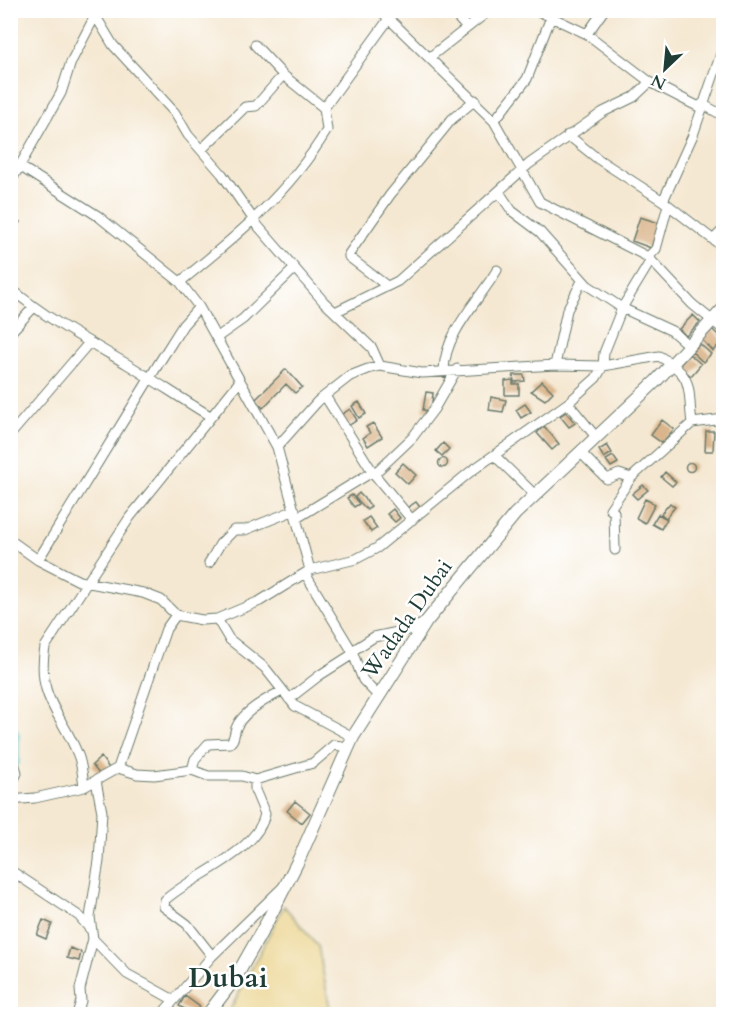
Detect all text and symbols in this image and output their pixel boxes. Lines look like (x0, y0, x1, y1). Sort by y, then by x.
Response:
north arrow (635, 39, 695, 99)
text: N (648, 69, 670, 95)
street label: Wadada Dubai (354, 553, 459, 686)
district label: Dubai (188, 959, 268, 997)

